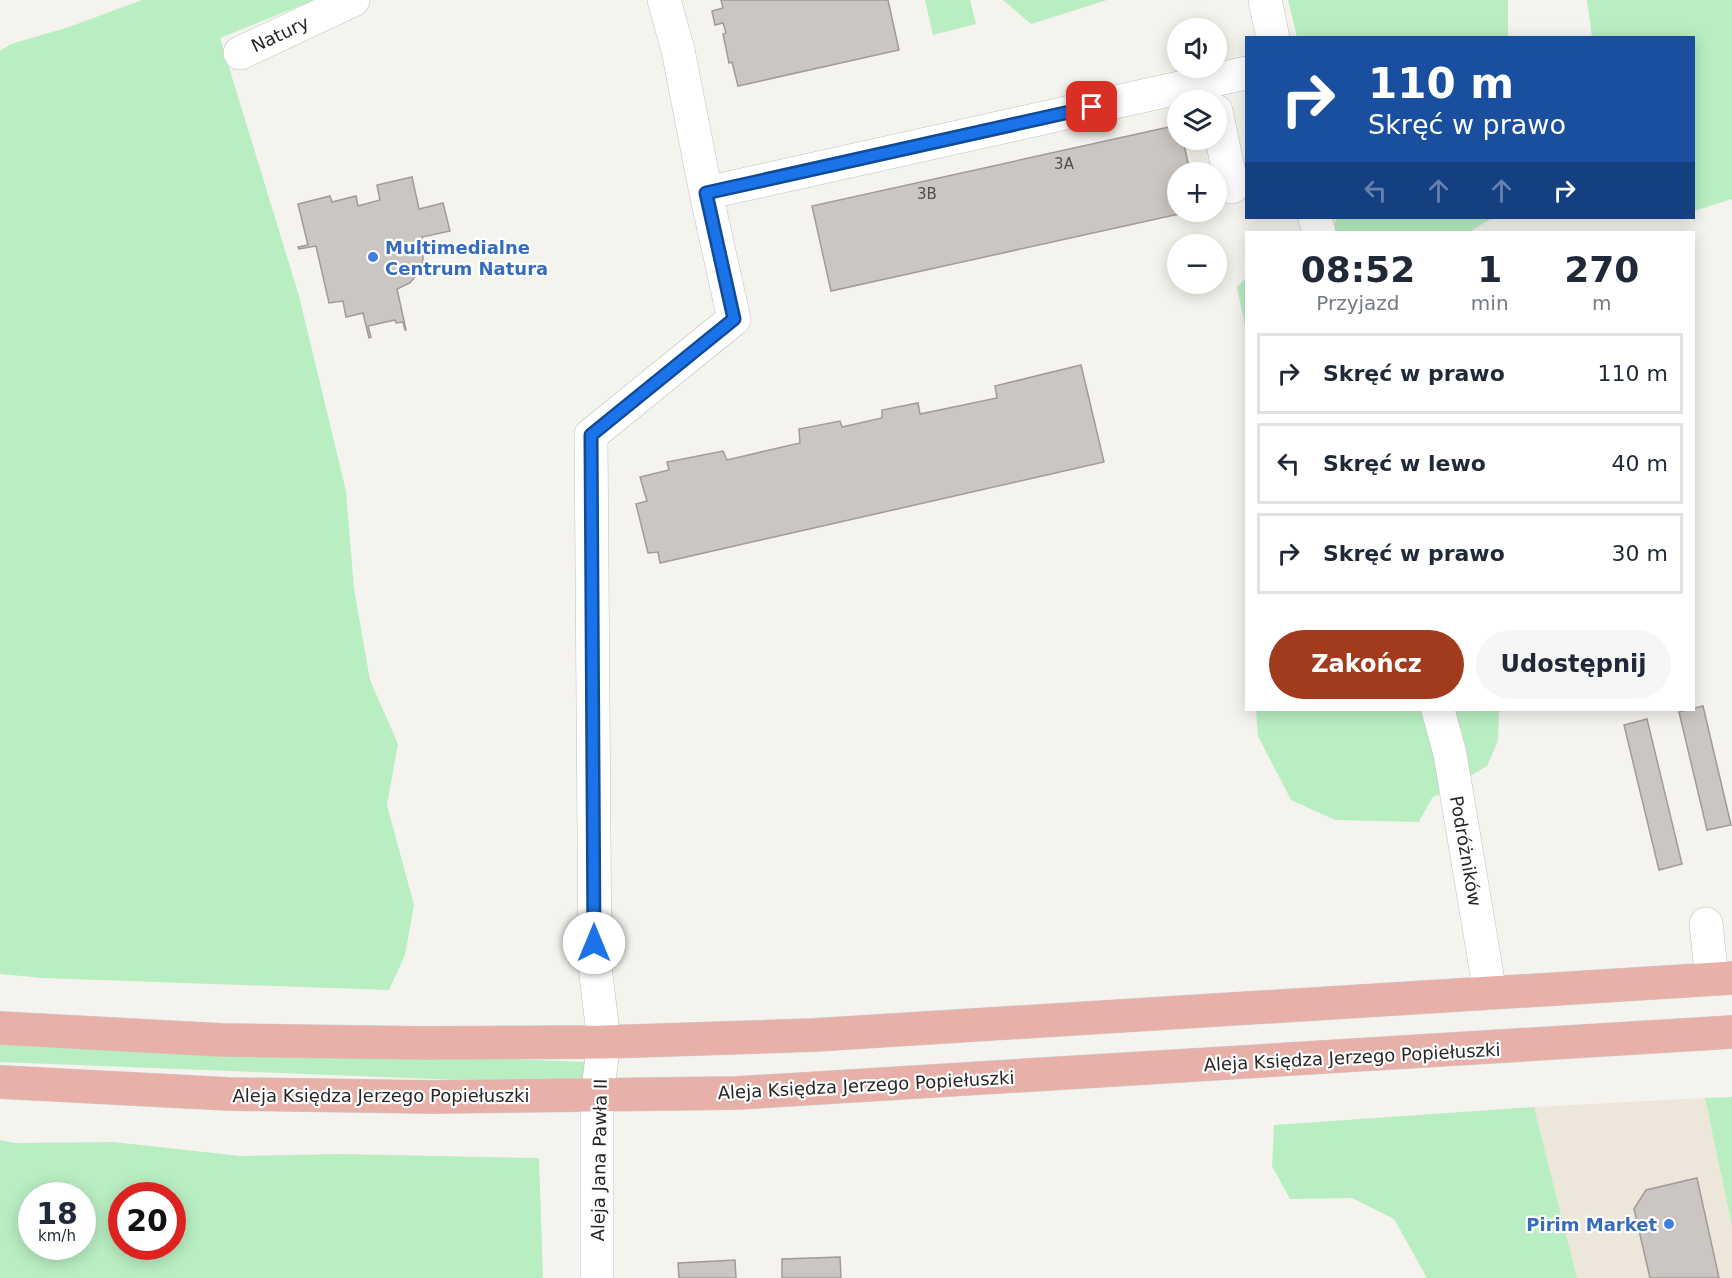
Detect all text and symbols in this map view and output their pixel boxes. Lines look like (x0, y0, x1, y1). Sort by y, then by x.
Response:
street label: Natury (248, 11, 312, 56)
map controls (1167, 18, 1227, 294)
button: sound (1167, 18, 1227, 78)
text: 110 m (1368, 59, 1514, 108)
icon: right (1269, 60, 1347, 138)
pin (1066, 81, 1117, 132)
icon: arrive (1075, 90, 1108, 123)
button: layers (1167, 90, 1227, 150)
text: Skręć w prawo (1368, 109, 1566, 140)
house number: 3A (1054, 155, 1075, 173)
button: + (1167, 162, 1227, 222)
icon: left (1359, 174, 1392, 207)
icon: ahead (1422, 174, 1455, 207)
icon: ahead (1485, 174, 1518, 207)
icon: right (1548, 174, 1581, 207)
house number: 3B (917, 185, 937, 203)
button: − (1167, 234, 1227, 294)
place label: Multimedialne Centrum Natura (385, 237, 548, 279)
text: 08:52 (1301, 249, 1415, 290)
text: 1 (1477, 249, 1502, 290)
text: 270 (1564, 249, 1639, 290)
marker: Multimedialne Centrum Natura (366, 250, 380, 264)
text: Przyjazd (1316, 291, 1400, 315)
text: min (1471, 291, 1509, 315)
text: m (1592, 291, 1612, 315)
icon: right (1272, 357, 1305, 390)
text: Skręć w prawo (1323, 361, 1505, 386)
text: 110 m (1598, 361, 1668, 386)
icon: left (1272, 447, 1305, 480)
text: Skręć w lewo (1323, 451, 1486, 476)
text: 40 m (1612, 451, 1668, 476)
icon: right (1272, 537, 1305, 570)
text: Skręć w prawo (1323, 541, 1505, 566)
text: 30 m (1612, 541, 1668, 566)
button: Zakończ (1269, 630, 1464, 699)
button: Udostępnij (1476, 630, 1671, 699)
street label: Podróżników (1446, 794, 1486, 908)
position arrow (562, 911, 626, 975)
street label: Aleja Księdza Jerzego Popiełuszki (1203, 1039, 1501, 1075)
street label: Aleja Księdza Jerzego Popiełuszki (717, 1067, 1015, 1103)
street label: Aleja Jana Pawła II (587, 1078, 611, 1242)
street label: Aleja Księdza Jerzego Popiełuszki (233, 1085, 530, 1106)
speed limit sign: 20 (108, 1182, 186, 1260)
text: 18 (36, 1196, 78, 1231)
place label: Pirim Market (1526, 1214, 1657, 1235)
marker: Pirim Market (1662, 1217, 1676, 1231)
text: km/h (38, 1227, 76, 1245)

